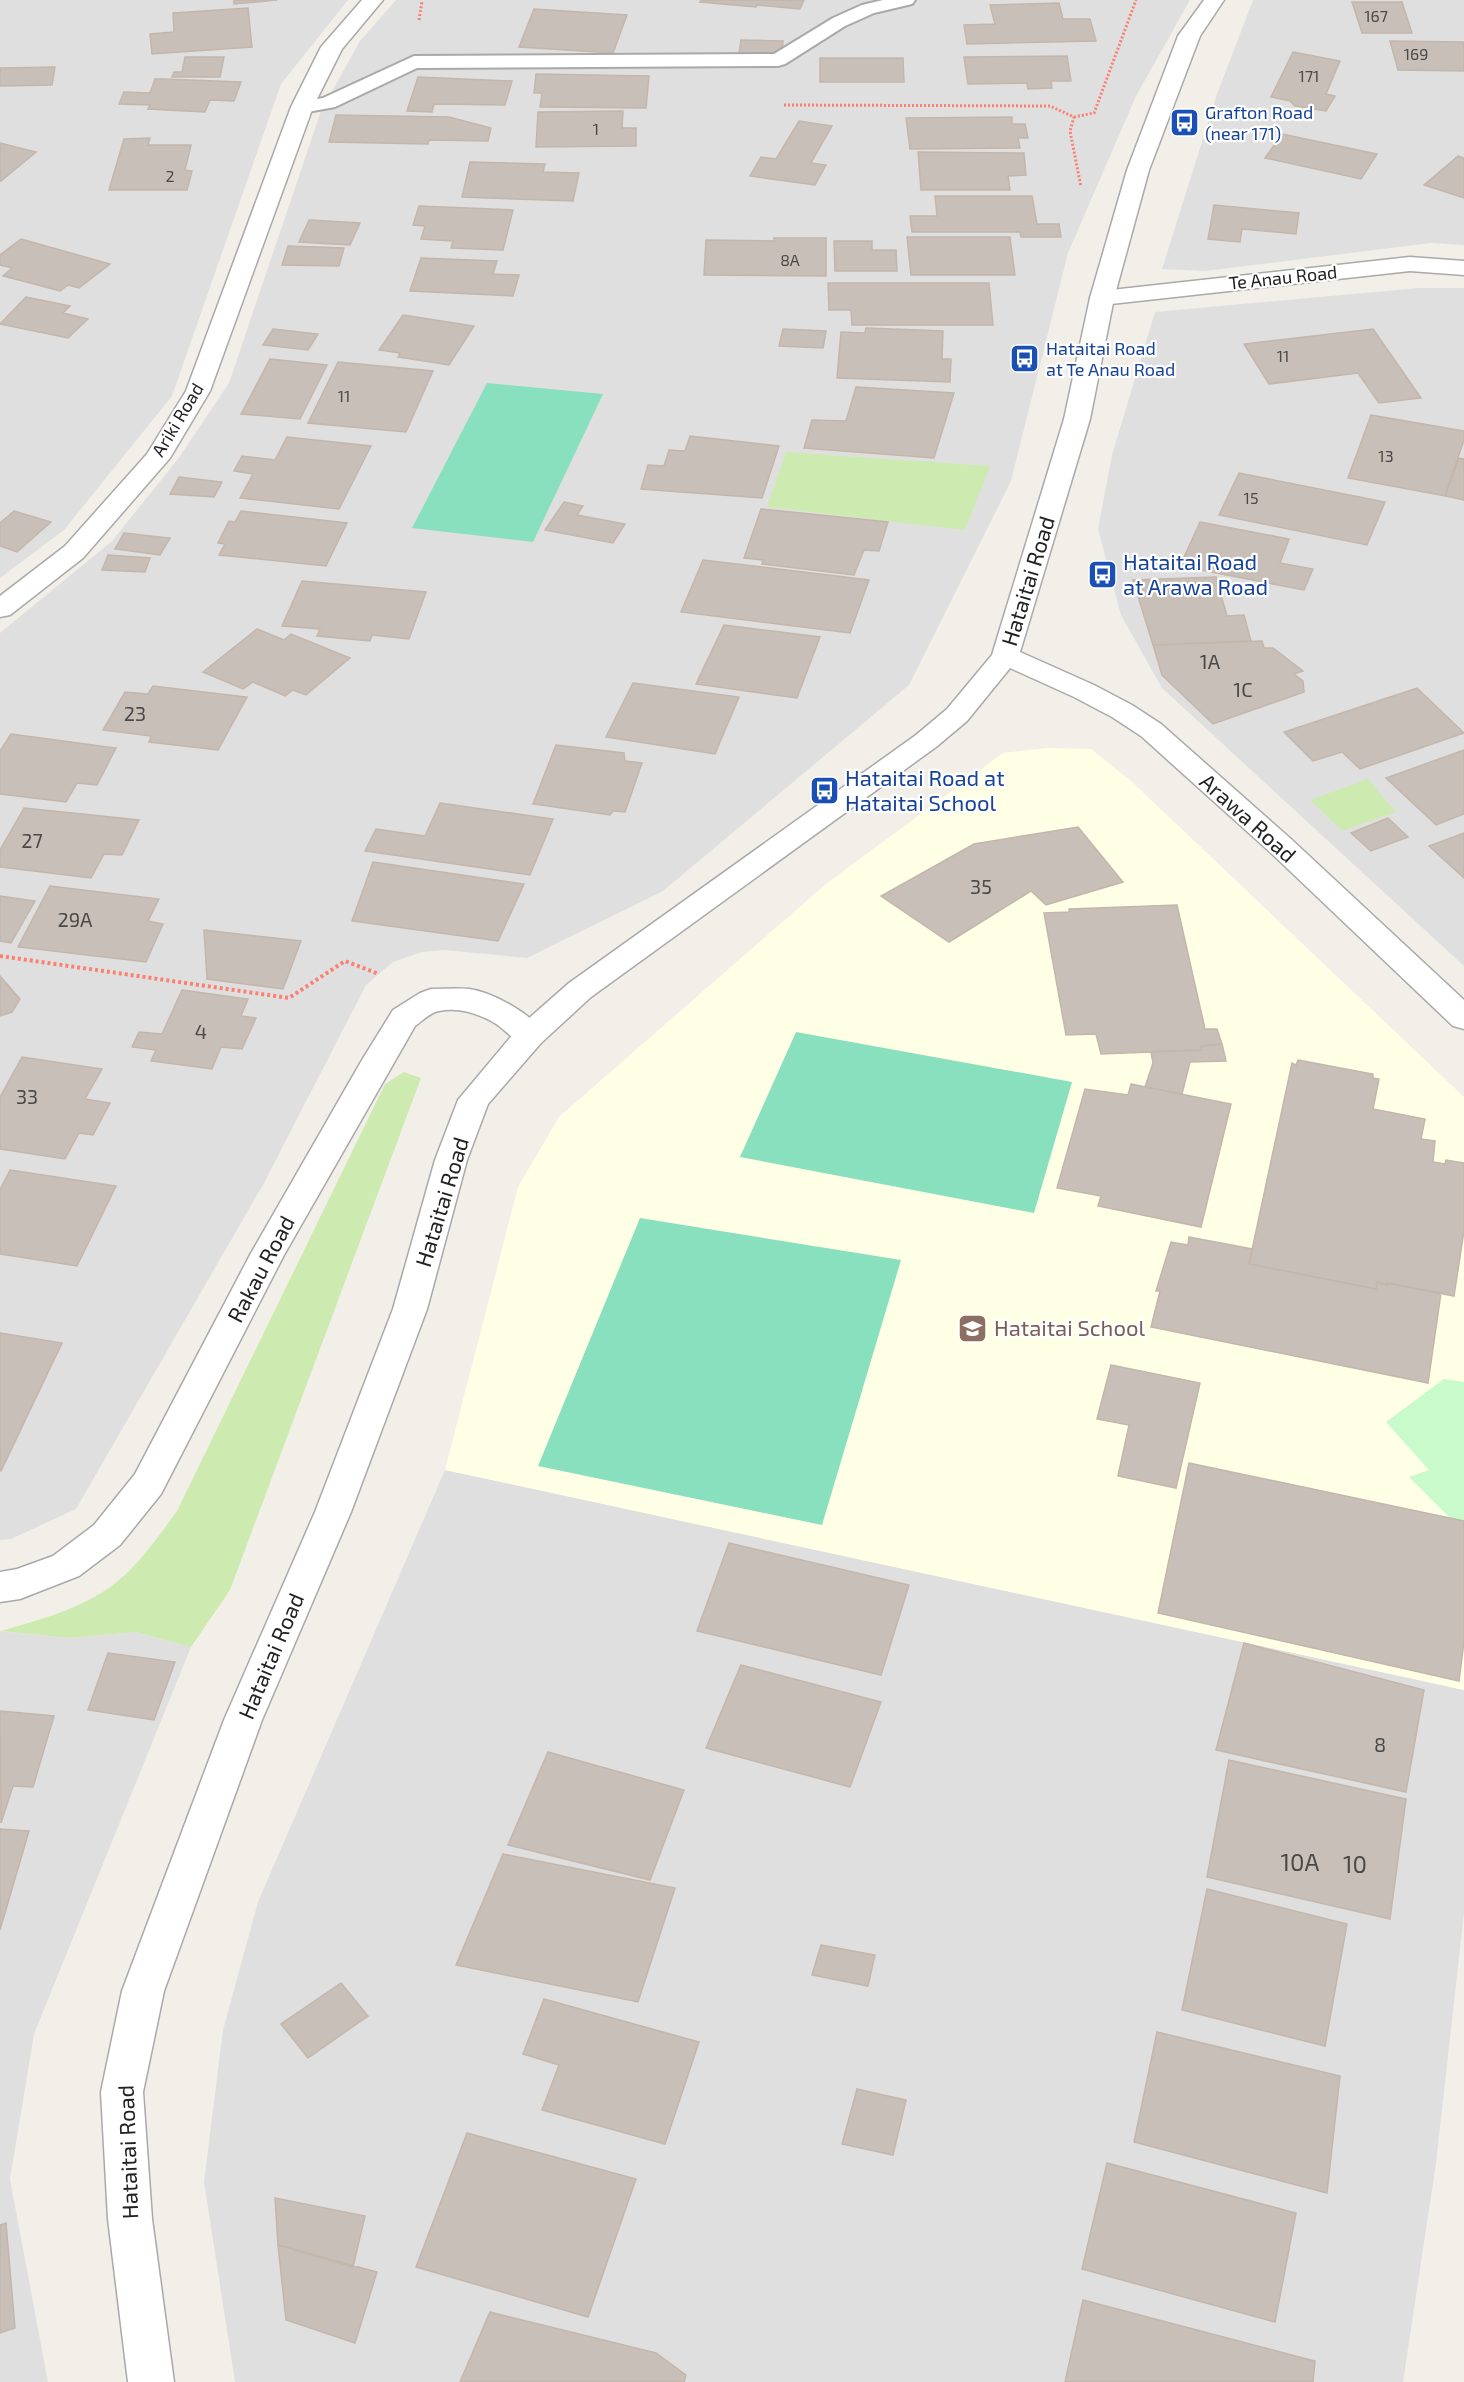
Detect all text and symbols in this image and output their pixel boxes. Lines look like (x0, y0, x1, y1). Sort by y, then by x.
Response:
house number: 167 (1364, 6, 1388, 25)
house number: 169 (1404, 44, 1428, 63)
house number: 171 (1299, 66, 1319, 85)
place label: Grafton Road (near 171) (1205, 101, 1313, 144)
bus stop icon: Grafton Road (near 171) (1168, 107, 1200, 139)
house number: 1 (593, 119, 599, 138)
house number: 2 (166, 166, 175, 185)
house number: 8A (780, 250, 800, 269)
street label: Te Anau Road (1228, 260, 1338, 294)
place label: Hataitai Road at Te Anau Road (1046, 337, 1175, 380)
bus stop icon: Hataitai Road at Te Anau Road (1009, 343, 1041, 375)
house number: 11 (1277, 346, 1289, 365)
street label: Ariki Road (147, 379, 208, 460)
house number: 11 (338, 386, 350, 405)
house number: 13 (1378, 446, 1394, 465)
house number: 15 (1244, 488, 1258, 507)
street label: Hataitai Road (995, 513, 1059, 649)
place label: Hataitai Road at Arawa Road (1123, 548, 1268, 599)
bus stop icon: Hataitai Road at Arawa Road (1086, 559, 1118, 591)
house number: 1A (1200, 649, 1221, 673)
house number: 1C (1233, 677, 1253, 701)
house number: 23 (124, 701, 146, 725)
place label: Hataitai Road at Hataitai School (845, 764, 1005, 815)
street label: Arawa Road (1195, 767, 1302, 867)
bus stop icon: Hataitai Road at Hataitai School (808, 775, 840, 807)
house number: 27 (21, 828, 43, 852)
house number: 35 (970, 874, 992, 898)
house number: 29A (57, 907, 93, 931)
house number: 4 (195, 1019, 207, 1043)
house number: 33 (16, 1084, 38, 1108)
street label: Hataitai Road (409, 1134, 473, 1270)
street label: Rakau Road (221, 1211, 299, 1326)
school or university icon: Hataitai School (957, 1312, 989, 1344)
place label: Hataitai School (994, 1314, 1145, 1340)
street label: Hataitai Road (232, 1589, 308, 1722)
house number: 8 (1374, 1732, 1386, 1756)
house number: 10A (1281, 1847, 1320, 1876)
house number: 10 (1343, 1849, 1367, 1878)
street label: Hataitai Road (112, 2085, 142, 2220)

